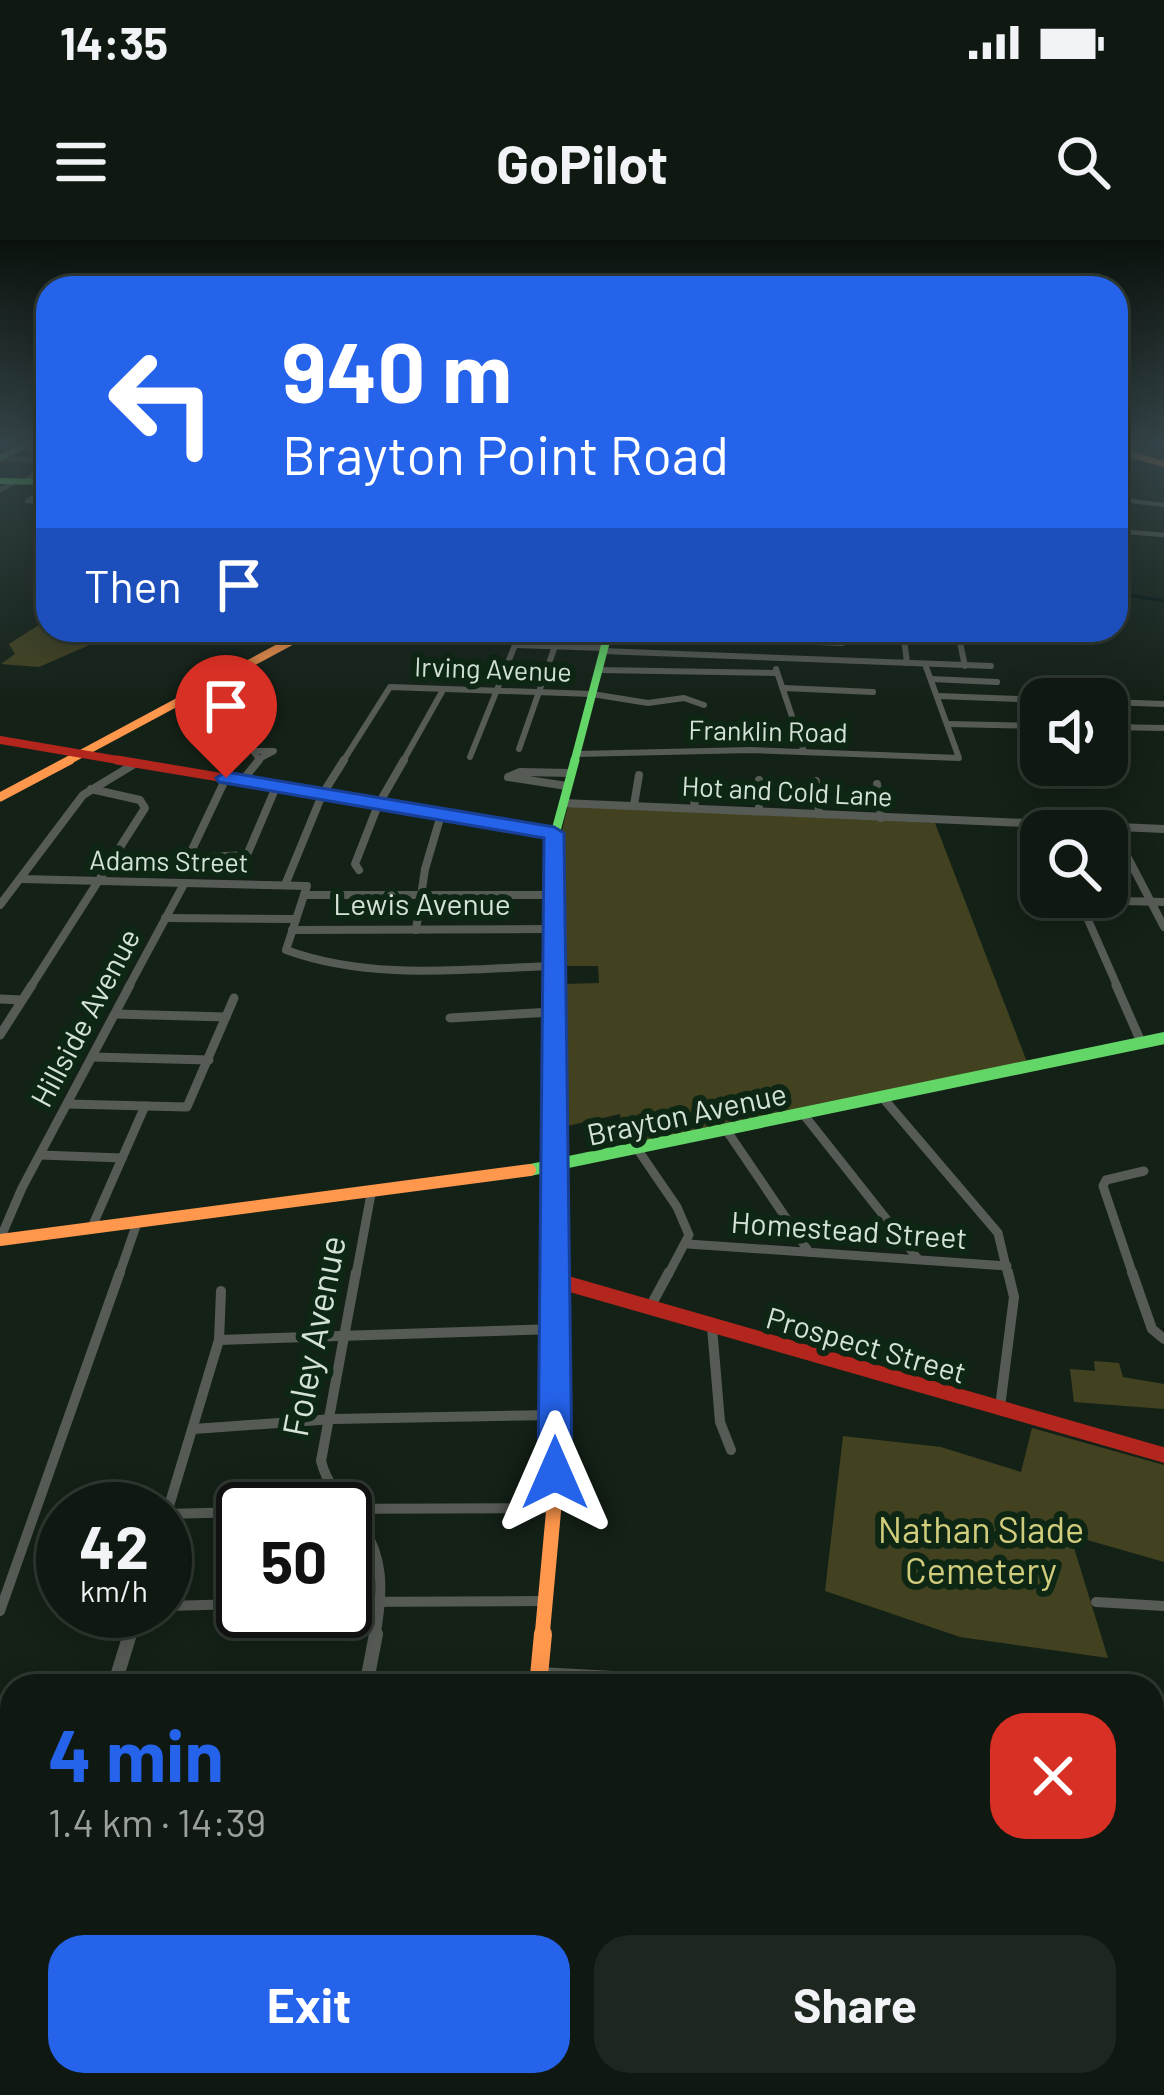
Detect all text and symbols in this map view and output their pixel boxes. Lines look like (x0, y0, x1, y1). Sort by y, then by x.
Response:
text: 14:35 (60, 15, 168, 69)
icon: menu (48, 129, 114, 195)
icon: search (1050, 129, 1116, 195)
text: GoPilot (496, 130, 668, 195)
text: 940 m (282, 319, 512, 420)
icon: left (84, 324, 240, 480)
text: Brayton Point Road (282, 421, 729, 486)
icon: arrive (206, 552, 272, 618)
text: Then (84, 558, 182, 612)
street label: Irving Avenue (414, 649, 572, 687)
pin (175, 655, 277, 778)
icon: arrive (193, 673, 259, 739)
map controls (1020, 678, 1128, 918)
button: sound (1020, 678, 1128, 786)
street label: Franklin Road (688, 713, 848, 747)
street label: Hot and Cold Lane (681, 769, 893, 812)
button: search (1020, 810, 1128, 918)
street label: Adams Street (89, 843, 249, 877)
street label: Lewis Avenue (333, 885, 511, 921)
street label: Hillside Avenue (22, 922, 146, 1112)
street label: Brayton Avenue (584, 1074, 790, 1152)
street label: Homestead Street (730, 1203, 968, 1255)
street label: Foley Avenue (272, 1232, 353, 1440)
street label: Prospect Street (763, 1298, 971, 1390)
position arrow (492, 1410, 618, 1536)
speed limit sign: 50 (216, 1482, 372, 1638)
park label: Nathan Slade Cemetery (878, 1507, 1084, 1591)
text: 42 (79, 1509, 149, 1581)
text: km/h (80, 1572, 148, 1608)
text: 4 min (48, 1710, 224, 1796)
button: close (990, 1713, 1116, 1839)
text: 1.4 km · 14:39 (48, 1798, 266, 1845)
button: Exit (48, 1935, 570, 2073)
button: Share (594, 1935, 1116, 2073)

